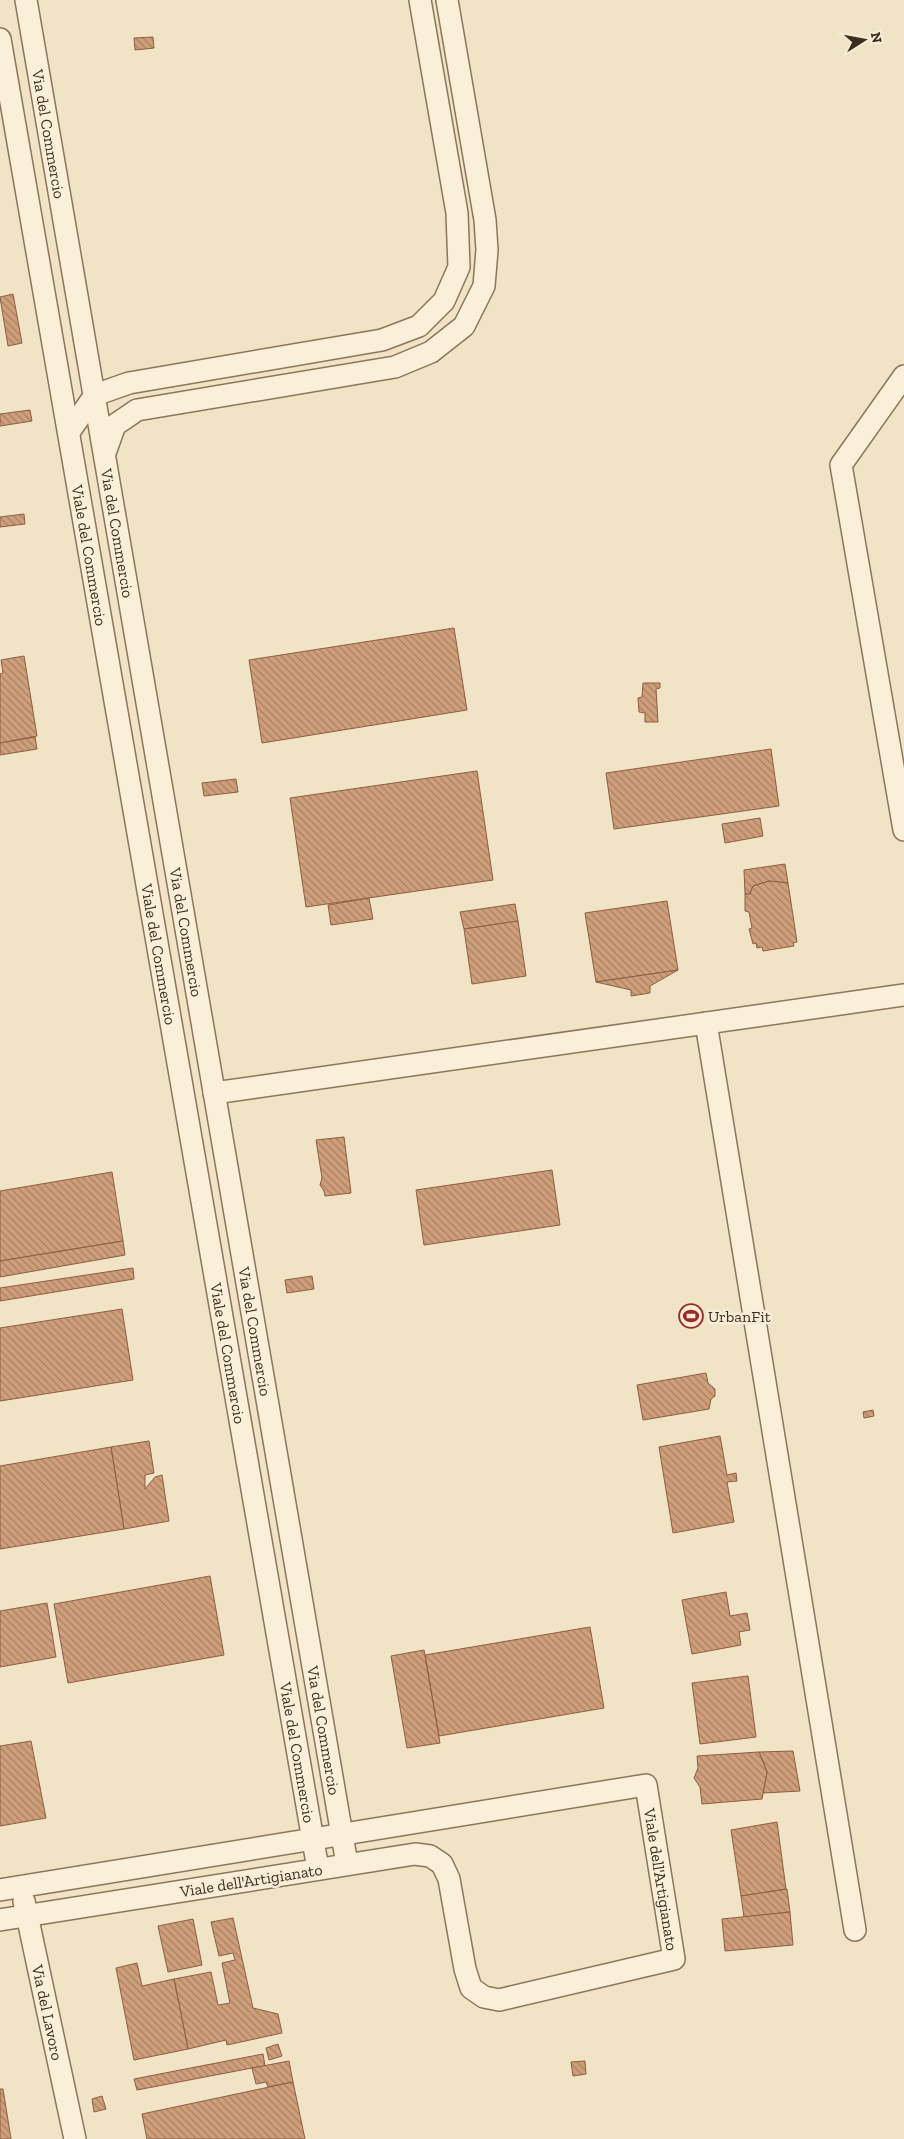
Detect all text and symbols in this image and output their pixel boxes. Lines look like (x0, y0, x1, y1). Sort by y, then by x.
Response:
north arrow (839, 15, 889, 65)
text: N (867, 31, 886, 45)
street label: Via del Commercio (28, 67, 69, 200)
street label: Via del Commercio (97, 466, 138, 599)
street label: Viale del Commercio (67, 483, 111, 627)
street label: Via del Commercio (165, 865, 207, 998)
street label: Viale del Commercio (137, 882, 180, 1026)
street label: Via del Commercio (234, 1264, 275, 1398)
street label: Viale del Commercio (206, 1281, 249, 1425)
sports icon: UrbanFit (678, 1303, 704, 1329)
place label: UrbanFit (708, 1307, 771, 1326)
street label: Via del Commercio (303, 1664, 344, 1797)
street label: Viale del Commercio (276, 1680, 319, 1824)
street label: Viale dell'Artigianato (640, 1806, 682, 1952)
street label: Viale dell'Artigianato (178, 1860, 324, 1901)
street label: Via del Lavoro (28, 1962, 67, 2062)

